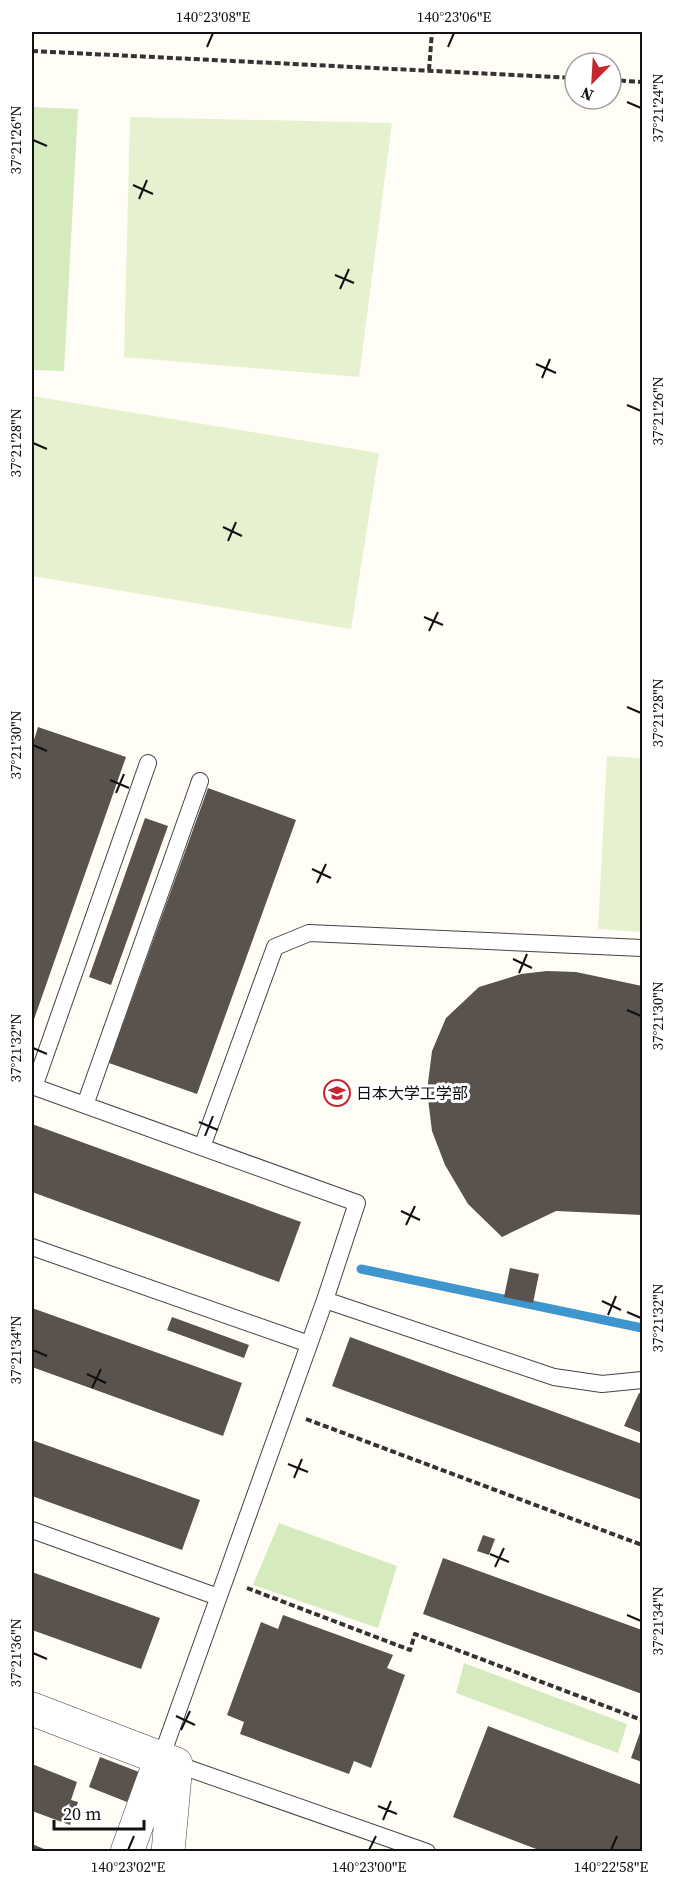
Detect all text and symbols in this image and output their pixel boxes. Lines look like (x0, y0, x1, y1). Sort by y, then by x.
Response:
text: 140°23'08"E (176, 6, 250, 27)
text: 140°23'06"E (417, 6, 491, 27)
north arrow (563, 51, 623, 111)
text: 37°21'24"N (647, 73, 668, 143)
text: N (577, 82, 597, 107)
text: 37°21'26"N (5, 105, 26, 175)
text: 37°21'26"N (647, 376, 668, 446)
text: 37°21'28"N (5, 408, 26, 478)
text: 37°21'28"N (647, 678, 668, 748)
text: 37°21'30"N (5, 710, 26, 780)
text: 37°21'30"N (647, 981, 668, 1051)
text: 37°21'32"N (5, 1013, 26, 1083)
school or university icon: 日本大学工学部 (322, 1078, 352, 1108)
place label: 日本大学工学部 (356, 1082, 468, 1104)
text: 37°21'32"N (647, 1283, 668, 1353)
text: 37°21'34"N (5, 1315, 26, 1385)
text: 37°21'34"N (647, 1586, 668, 1656)
text: 37°21'36"N (5, 1618, 26, 1688)
scale bar (54, 1793, 144, 1831)
text: 20 m (63, 1801, 101, 1826)
text: 140°23'02"E (91, 1856, 165, 1877)
text: 140°23'00"E (332, 1856, 406, 1877)
text: 140°22'58"E (574, 1856, 648, 1877)

